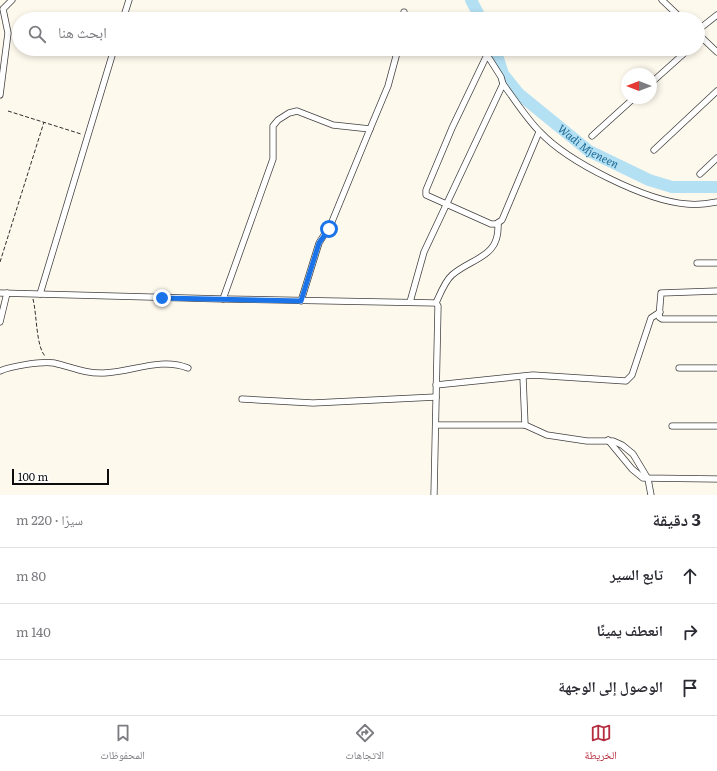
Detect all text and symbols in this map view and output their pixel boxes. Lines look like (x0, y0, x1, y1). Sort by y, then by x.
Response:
search box (12, 12, 705, 56)
text: ابحث هنا (58, 20, 107, 43)
icon: search (26, 23, 48, 45)
north arrow (621, 68, 657, 104)
water label: Wadi Mjeneen (555, 120, 622, 171)
route start (320, 220, 338, 238)
route end (153, 289, 171, 307)
scale bar (12, 467, 109, 486)
text: 100 m (18, 468, 48, 484)
text: 3 دقيقة (652, 506, 701, 531)
text: سيرًا · 220 m (16, 510, 83, 529)
text: تابع السير (610, 562, 663, 585)
icon: ahead (679, 565, 701, 587)
text: 80 m (16, 566, 46, 585)
text: انعطف يمينًا (596, 618, 663, 641)
icon: right (679, 621, 701, 643)
text: 140 m (16, 622, 51, 641)
text: الوصول إلى الوجهة (558, 674, 663, 697)
icon: arrive (679, 677, 701, 699)
tab: المحفوظات (100, 722, 145, 766)
tab: الاتجاهات (345, 722, 384, 766)
tab: الخريطة (584, 722, 617, 766)

